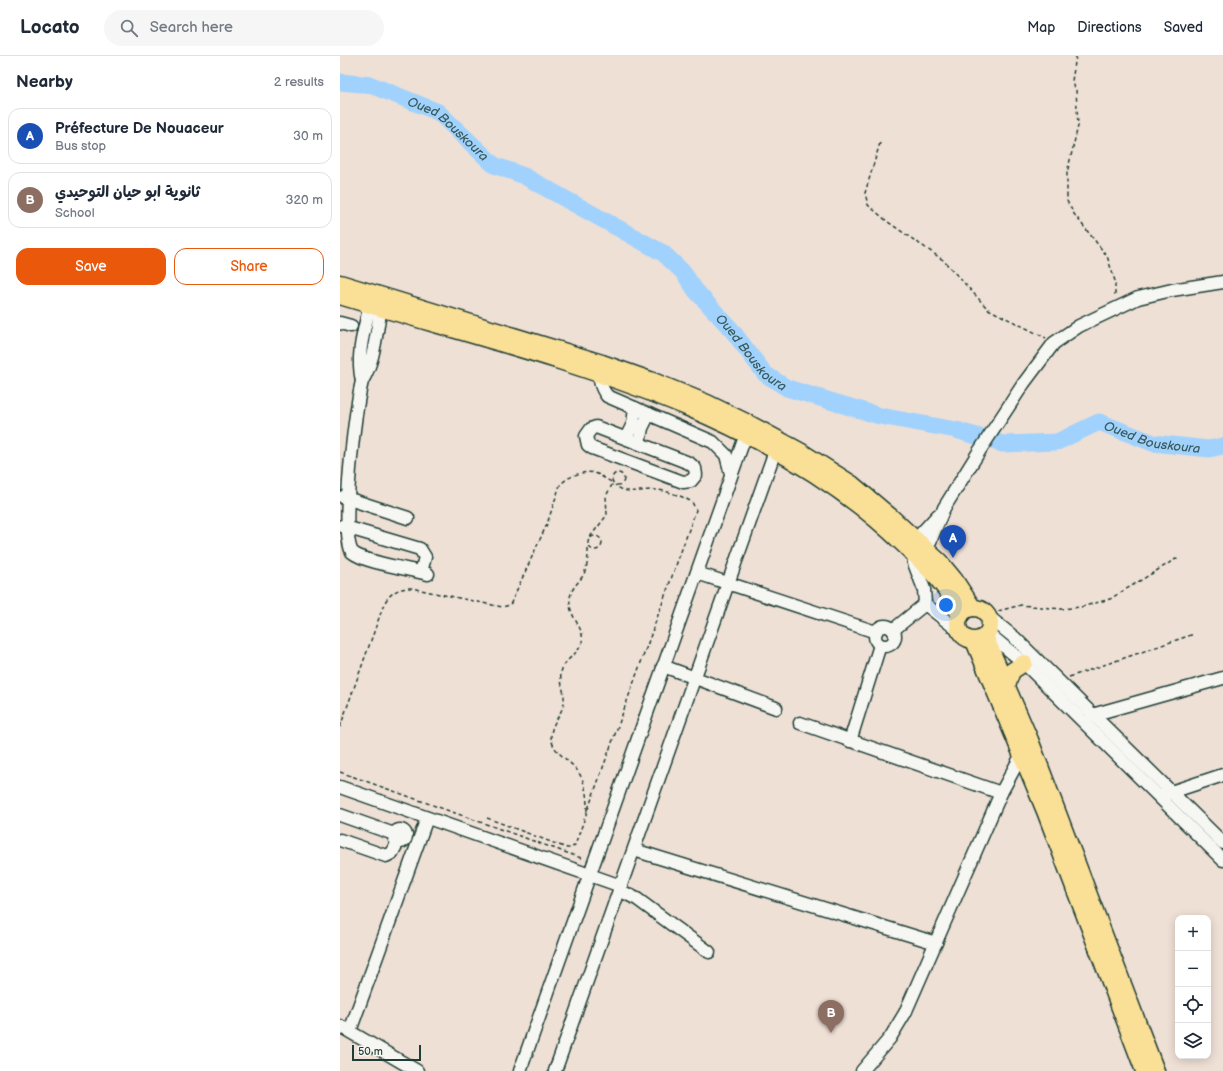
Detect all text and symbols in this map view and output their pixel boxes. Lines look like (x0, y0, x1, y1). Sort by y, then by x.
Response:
search box (104, 10, 384, 46)
text: Locato (20, 16, 80, 39)
icon: search (118, 17, 140, 39)
text: Search here (150, 18, 233, 37)
text: Map (1027, 19, 1055, 36)
text: Directions (1077, 19, 1142, 36)
text: Saved (1164, 19, 1203, 36)
text: Nearby (16, 72, 73, 92)
text: 2 results (274, 74, 324, 90)
water label: Oued Bouskoura (405, 94, 492, 165)
text: Préfecture De Nouaceur (55, 119, 224, 138)
text: A (26, 128, 34, 144)
text: 30 m (293, 128, 323, 144)
text: Bus stop (55, 138, 106, 154)
text: ثانوية ابو حيان التوحيدي (55, 183, 200, 202)
text: B (25, 192, 35, 208)
text: 320 m (285, 192, 323, 208)
text: School (55, 205, 95, 221)
button: Save (16, 248, 166, 285)
button: Share (174, 248, 324, 285)
water label: Oued Bouskoura (712, 311, 789, 395)
water label: Oued Bouskoura (1102, 418, 1201, 457)
pin: A (940, 525, 966, 558)
your location (936, 595, 956, 615)
map controls (1175, 915, 1211, 1059)
button: + (1175, 915, 1211, 951)
button: − (1175, 951, 1211, 987)
button: locate (1175, 987, 1211, 1023)
pin: B (818, 1000, 844, 1033)
button: layers (1175, 1023, 1211, 1059)
scale bar (352, 1043, 421, 1062)
text: 50 m (358, 1045, 383, 1058)

